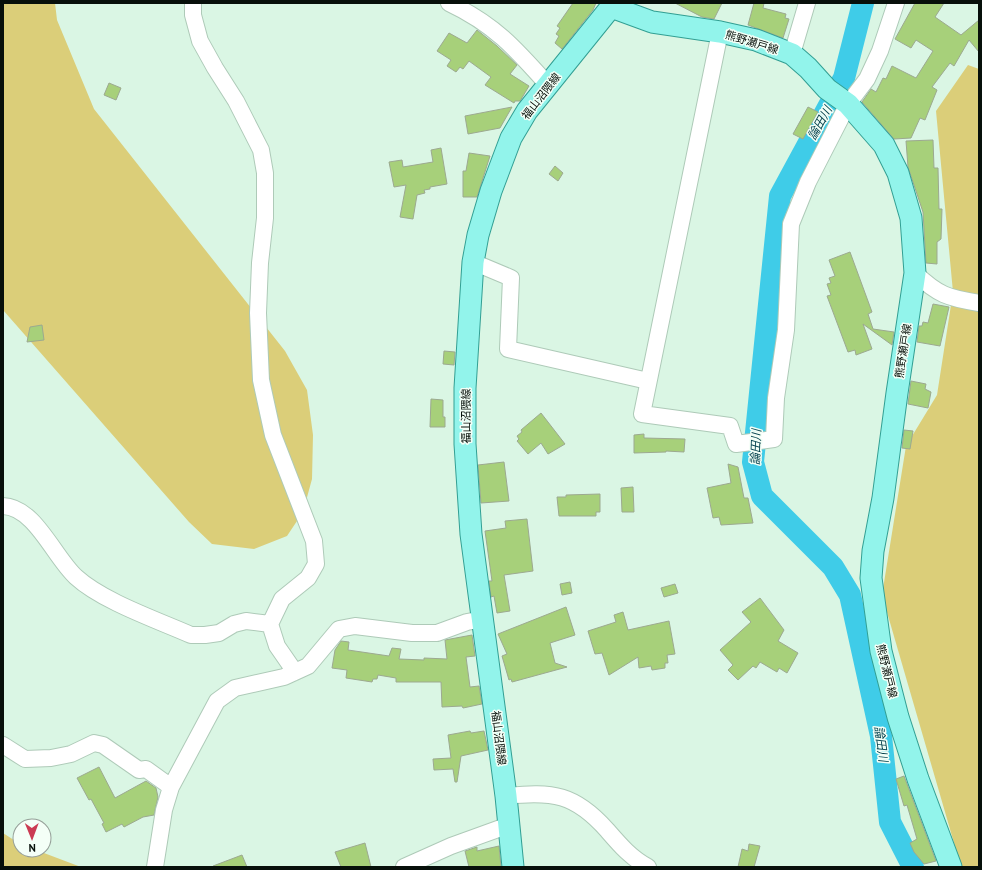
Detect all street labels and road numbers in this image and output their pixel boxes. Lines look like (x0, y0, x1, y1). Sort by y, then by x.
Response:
street label: 熊野瀬戸線 (724, 27, 780, 57)
street label: 福山沼隈線 (519, 70, 563, 122)
street label: 熊野瀬戸線 (892, 323, 914, 379)
street label: 福山沼隈線 (459, 389, 473, 444)
street label: 熊野瀬戸線 (874, 643, 900, 699)
street label: 福山沼隈線 (489, 710, 509, 766)

